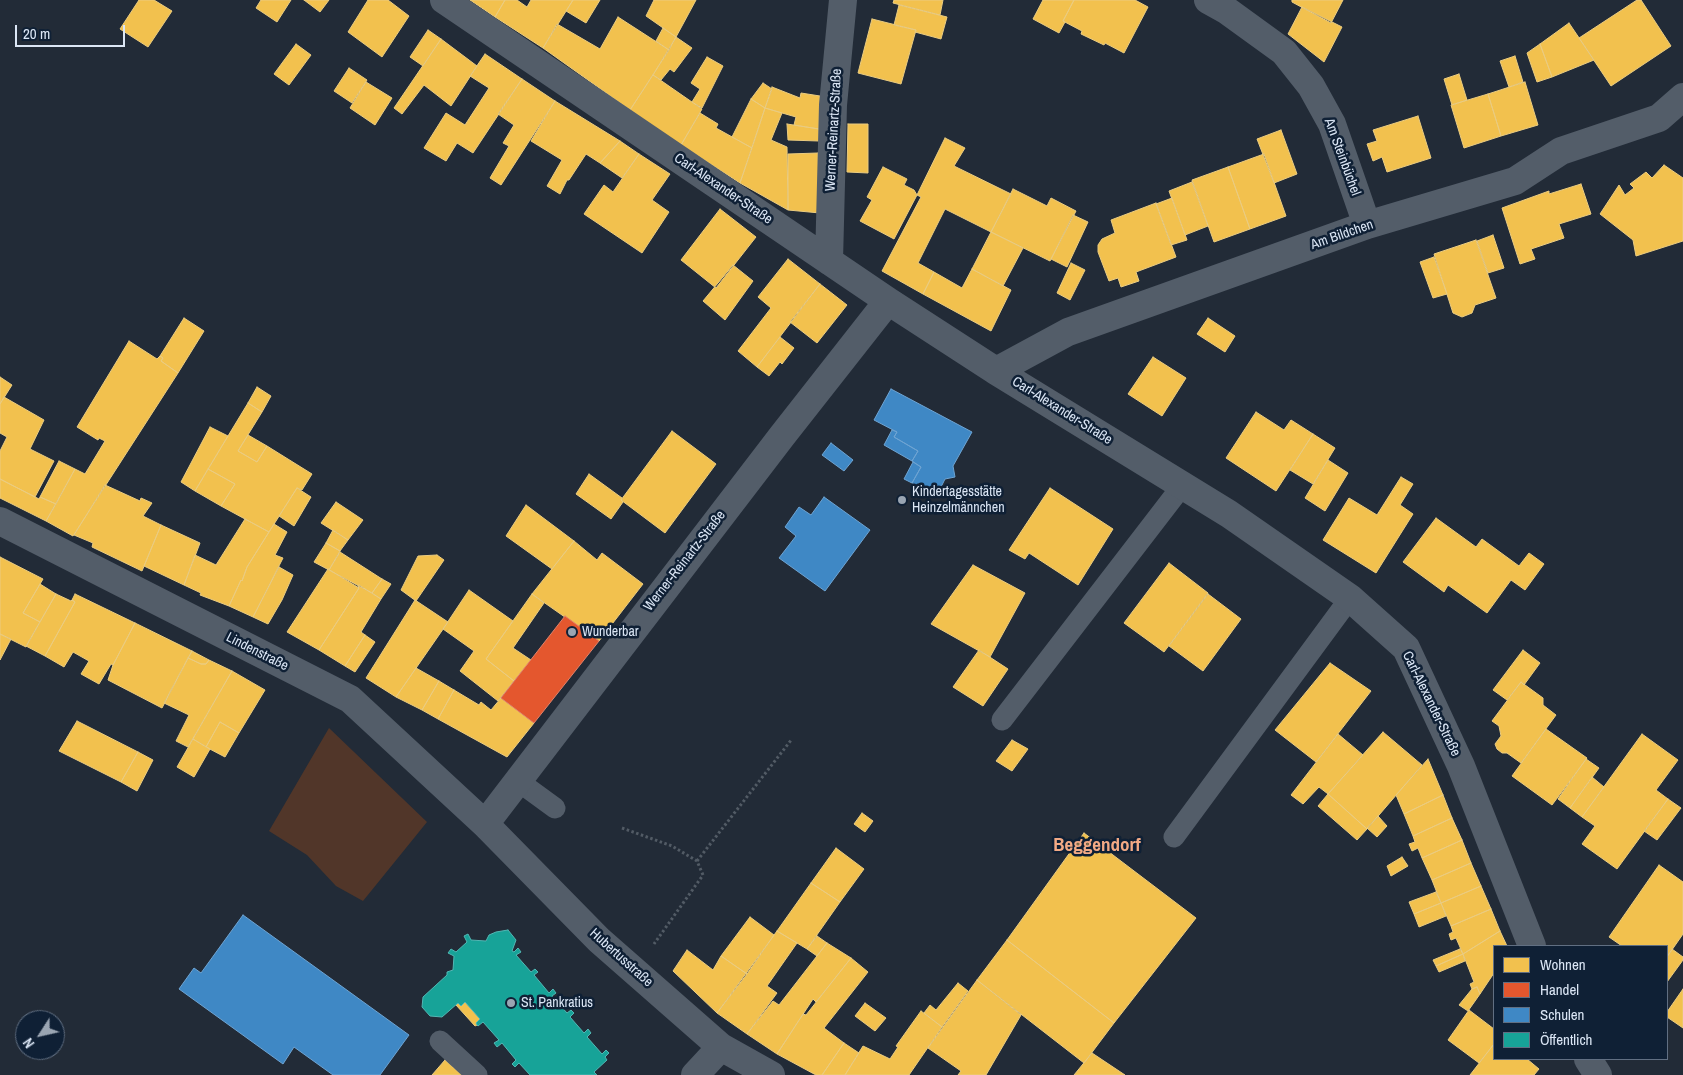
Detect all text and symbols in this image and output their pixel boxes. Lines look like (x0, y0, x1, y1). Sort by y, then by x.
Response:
scale bar (18, 15, 128, 47)
text: 20 m (23, 23, 50, 44)
street label: Werner-Reinartz-Straße (822, 68, 846, 192)
street label: Am Steinbüchel (1320, 116, 1364, 198)
street label: Carl-Alexander-Straße (671, 150, 775, 228)
street label: Am Bildchen (1308, 216, 1376, 254)
street label: Carl-Alexander-Straße (1009, 373, 1115, 449)
place label: Kindertagesstätte Heinzelmännchen (912, 484, 1005, 516)
marker: Kindertagesstätte Heinzelmännchen (896, 494, 908, 506)
street label: Werner-Reinartz-Straße (641, 507, 729, 615)
place label: Wunderbar (582, 624, 639, 640)
marker: Wunderbar (566, 626, 578, 638)
street label: Lindenstraße (223, 629, 291, 675)
street label: Carl-Alexander-Straße (1398, 649, 1464, 759)
district label: Beggendorf (1053, 835, 1141, 857)
street label: Hubertusstraße (586, 925, 656, 991)
legend (1493, 945, 1668, 1060)
text: Wohnen (1540, 954, 1586, 975)
text: Handel (1540, 979, 1579, 1000)
place label: St. Pankratius (521, 995, 593, 1011)
marker: St. Pankratius (505, 997, 517, 1009)
text: Schulen (1540, 1004, 1584, 1025)
north arrow (15, 1010, 65, 1060)
text: Öffentlich (1540, 1029, 1592, 1050)
text: N (19, 1034, 38, 1052)

